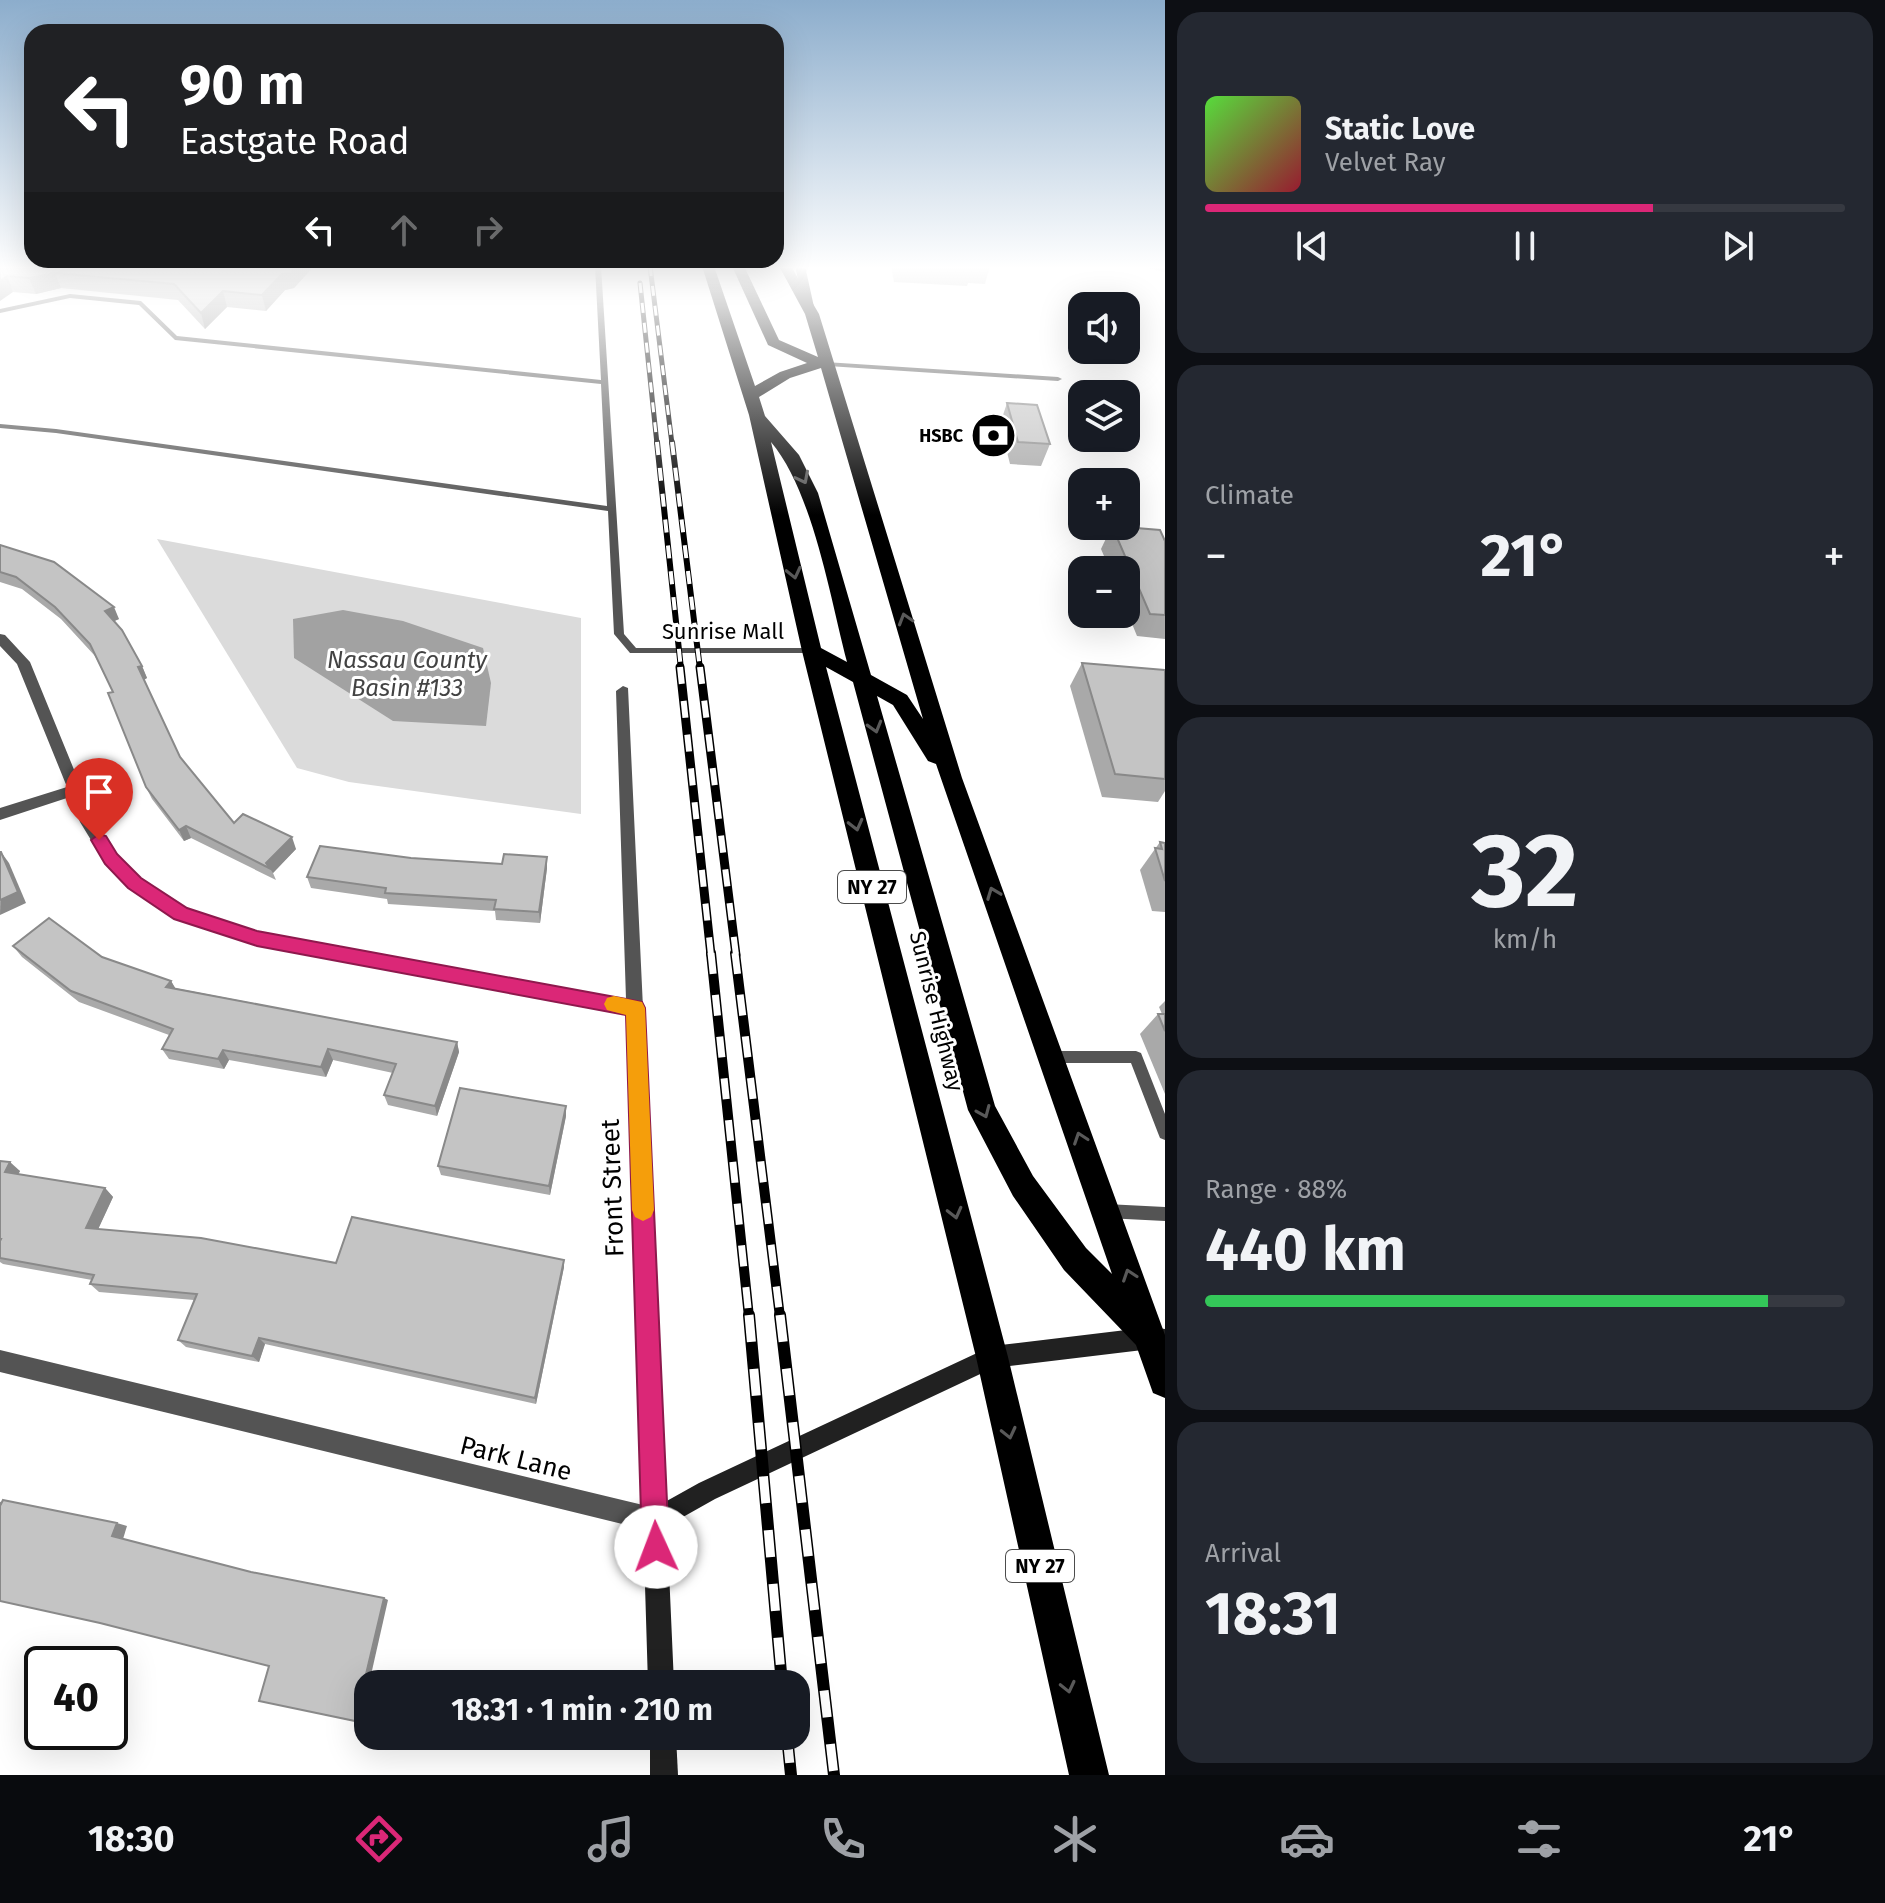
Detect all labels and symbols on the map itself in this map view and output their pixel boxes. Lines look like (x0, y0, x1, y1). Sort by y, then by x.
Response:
bank icon: HSBC (970, 412, 1018, 460)
place label: HSBC (919, 425, 964, 447)
one-way arrow (793, 469, 808, 484)
one-way arrow (785, 565, 802, 579)
one-way arrow (898, 613, 914, 626)
street label: Sunrise Mall (662, 618, 784, 645)
water label: Nassau County Basin #133 (327, 646, 488, 702)
one-way arrow (866, 720, 883, 734)
pin (65, 758, 133, 840)
one-way arrow (847, 818, 864, 831)
road number: NY 27 (838, 871, 906, 903)
one-way arrow (986, 887, 1003, 901)
street label: Sunrise Highway (904, 928, 969, 1094)
one-way arrow (975, 1104, 991, 1118)
street label: Front Street (595, 1118, 630, 1258)
one-way arrow (1074, 1132, 1090, 1146)
one-way arrow (945, 1205, 962, 1219)
one-way arrow (1122, 1268, 1138, 1282)
one-way arrow (1000, 1426, 1017, 1440)
street label: Park Lane (457, 1430, 575, 1487)
position arrow (614, 1505, 698, 1589)
road number: NY 27 (1006, 1550, 1074, 1582)
speed limit sign: 40 (24, 1646, 128, 1750)
one-way arrow (1059, 1679, 1076, 1693)

